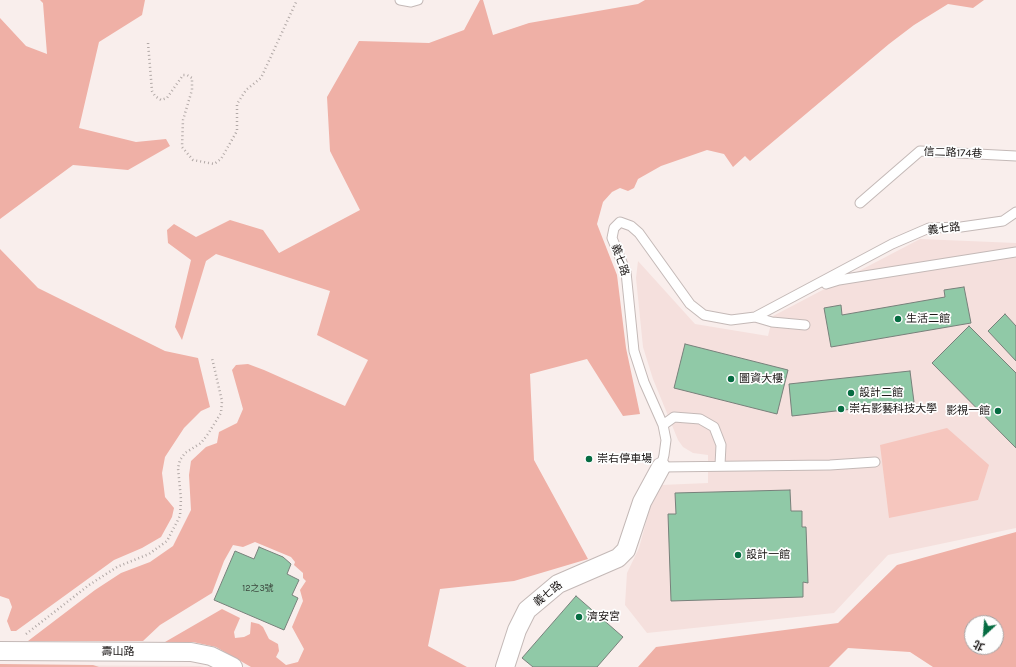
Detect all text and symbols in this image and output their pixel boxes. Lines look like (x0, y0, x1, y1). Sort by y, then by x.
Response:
street label: 信二路174巷 (923, 145, 983, 161)
street label: 義七路 (927, 220, 961, 238)
street label: 義七路 (608, 242, 632, 278)
place label: 生活二館 (906, 312, 950, 326)
marker: 生活二館 (893, 314, 903, 324)
place label: 圖資大樓 (739, 372, 783, 386)
marker: 圖資大樓 (726, 374, 736, 384)
place label: 設計二館 (859, 386, 903, 400)
marker: 設計二館 (846, 388, 856, 398)
place label: 崇右影藝科技大學 (849, 402, 937, 416)
marker: 崇右影藝科技大學 (836, 404, 846, 414)
place label: 影視一館 (946, 404, 990, 418)
marker: 影視一館 (993, 406, 1003, 416)
place label: 崇右停車場 (597, 452, 652, 466)
marker: 崇右停車場 (584, 454, 594, 464)
place label: 設計一館 (746, 548, 790, 562)
marker: 設計一館 (733, 550, 743, 560)
street label: 義七路 (531, 579, 565, 609)
house number: 12之3號 (242, 583, 274, 593)
place label: 濟安宮 (587, 610, 620, 624)
marker: 濟安宮 (574, 612, 584, 622)
north arrow (964, 615, 1004, 655)
text: 北 (971, 637, 987, 654)
street label: 壽山路 (102, 645, 134, 659)

